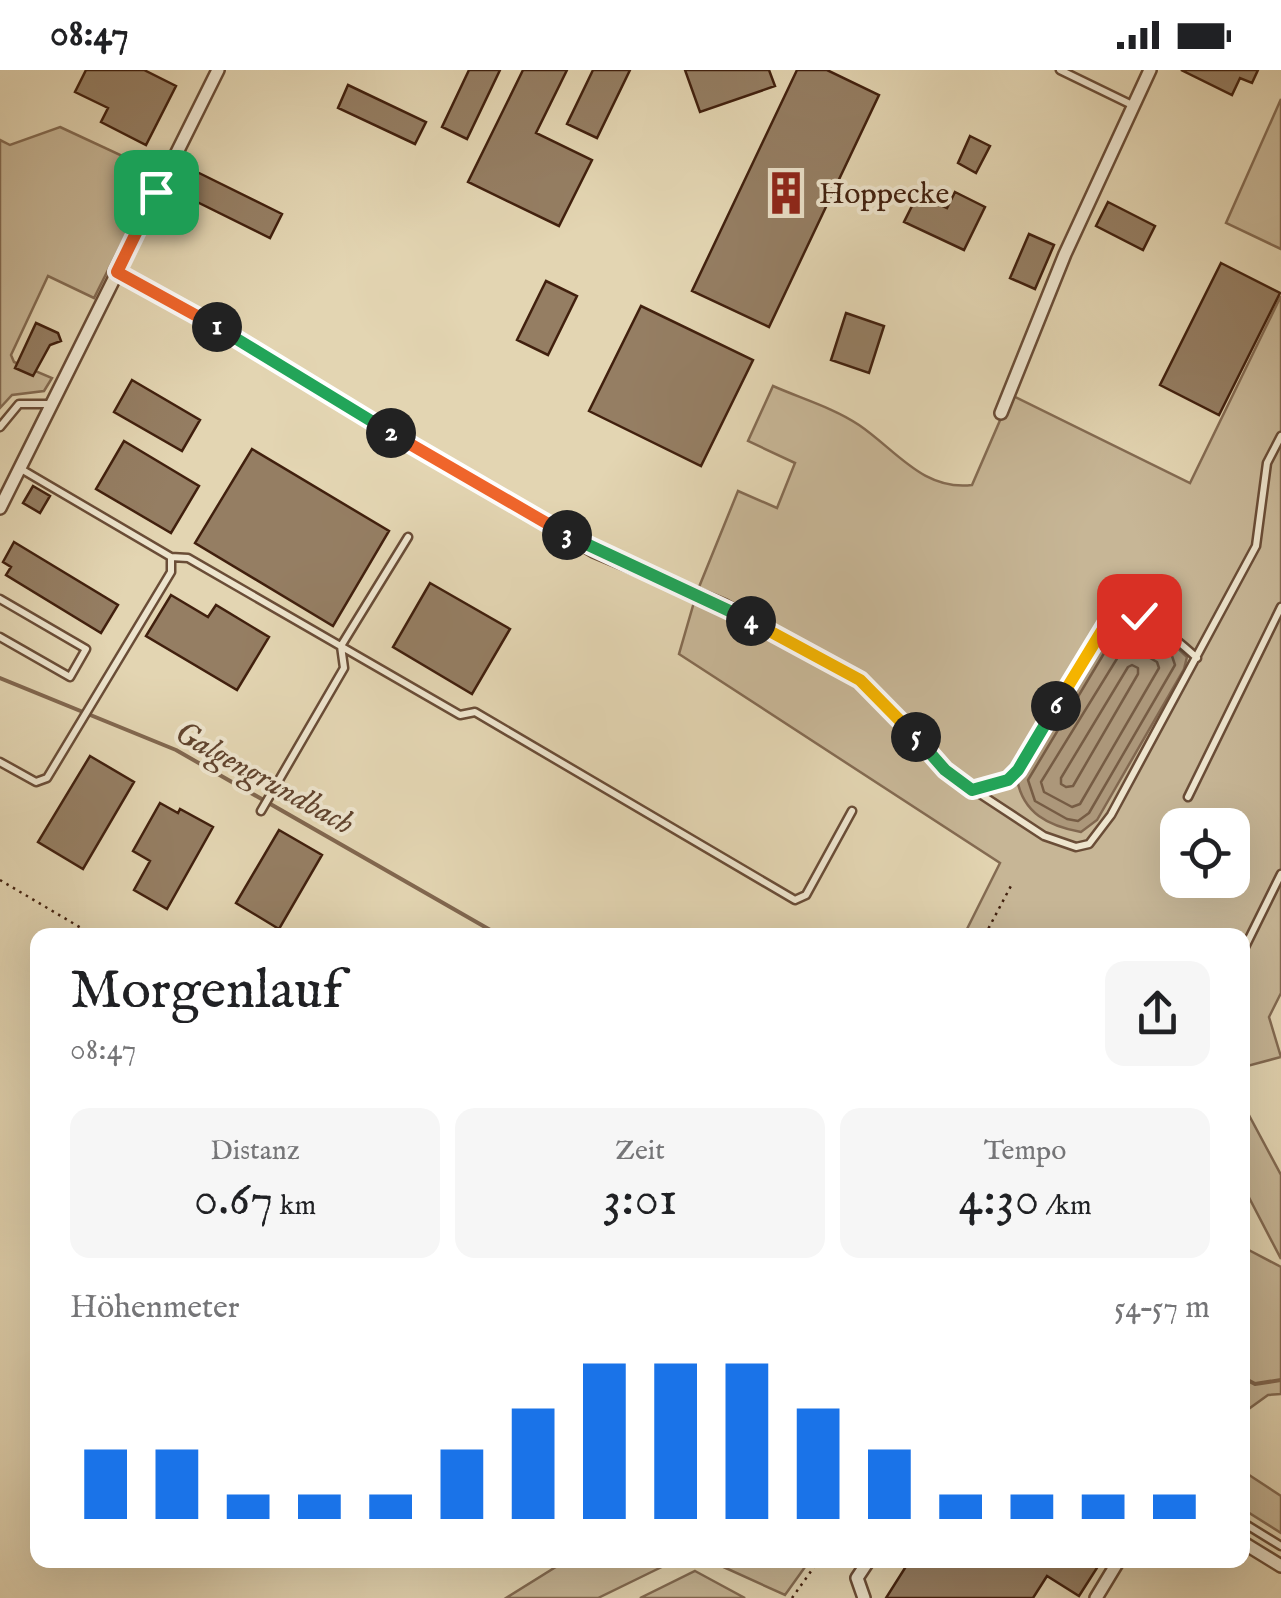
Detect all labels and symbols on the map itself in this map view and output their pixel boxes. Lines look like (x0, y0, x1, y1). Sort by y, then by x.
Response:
pin (114, 150, 199, 235)
building icon: Hoppecke (762, 169, 810, 217)
place label: Hoppecke (819, 176, 949, 214)
pin: 1 (192, 302, 242, 352)
pin: 2 (366, 408, 416, 458)
pin: 3 (542, 510, 592, 560)
pin (1097, 574, 1182, 659)
pin: 4 (726, 596, 776, 646)
pin: 6 (1031, 681, 1081, 731)
pin: 5 (891, 712, 941, 762)
water label: Galgengrundbach (167, 713, 361, 845)

